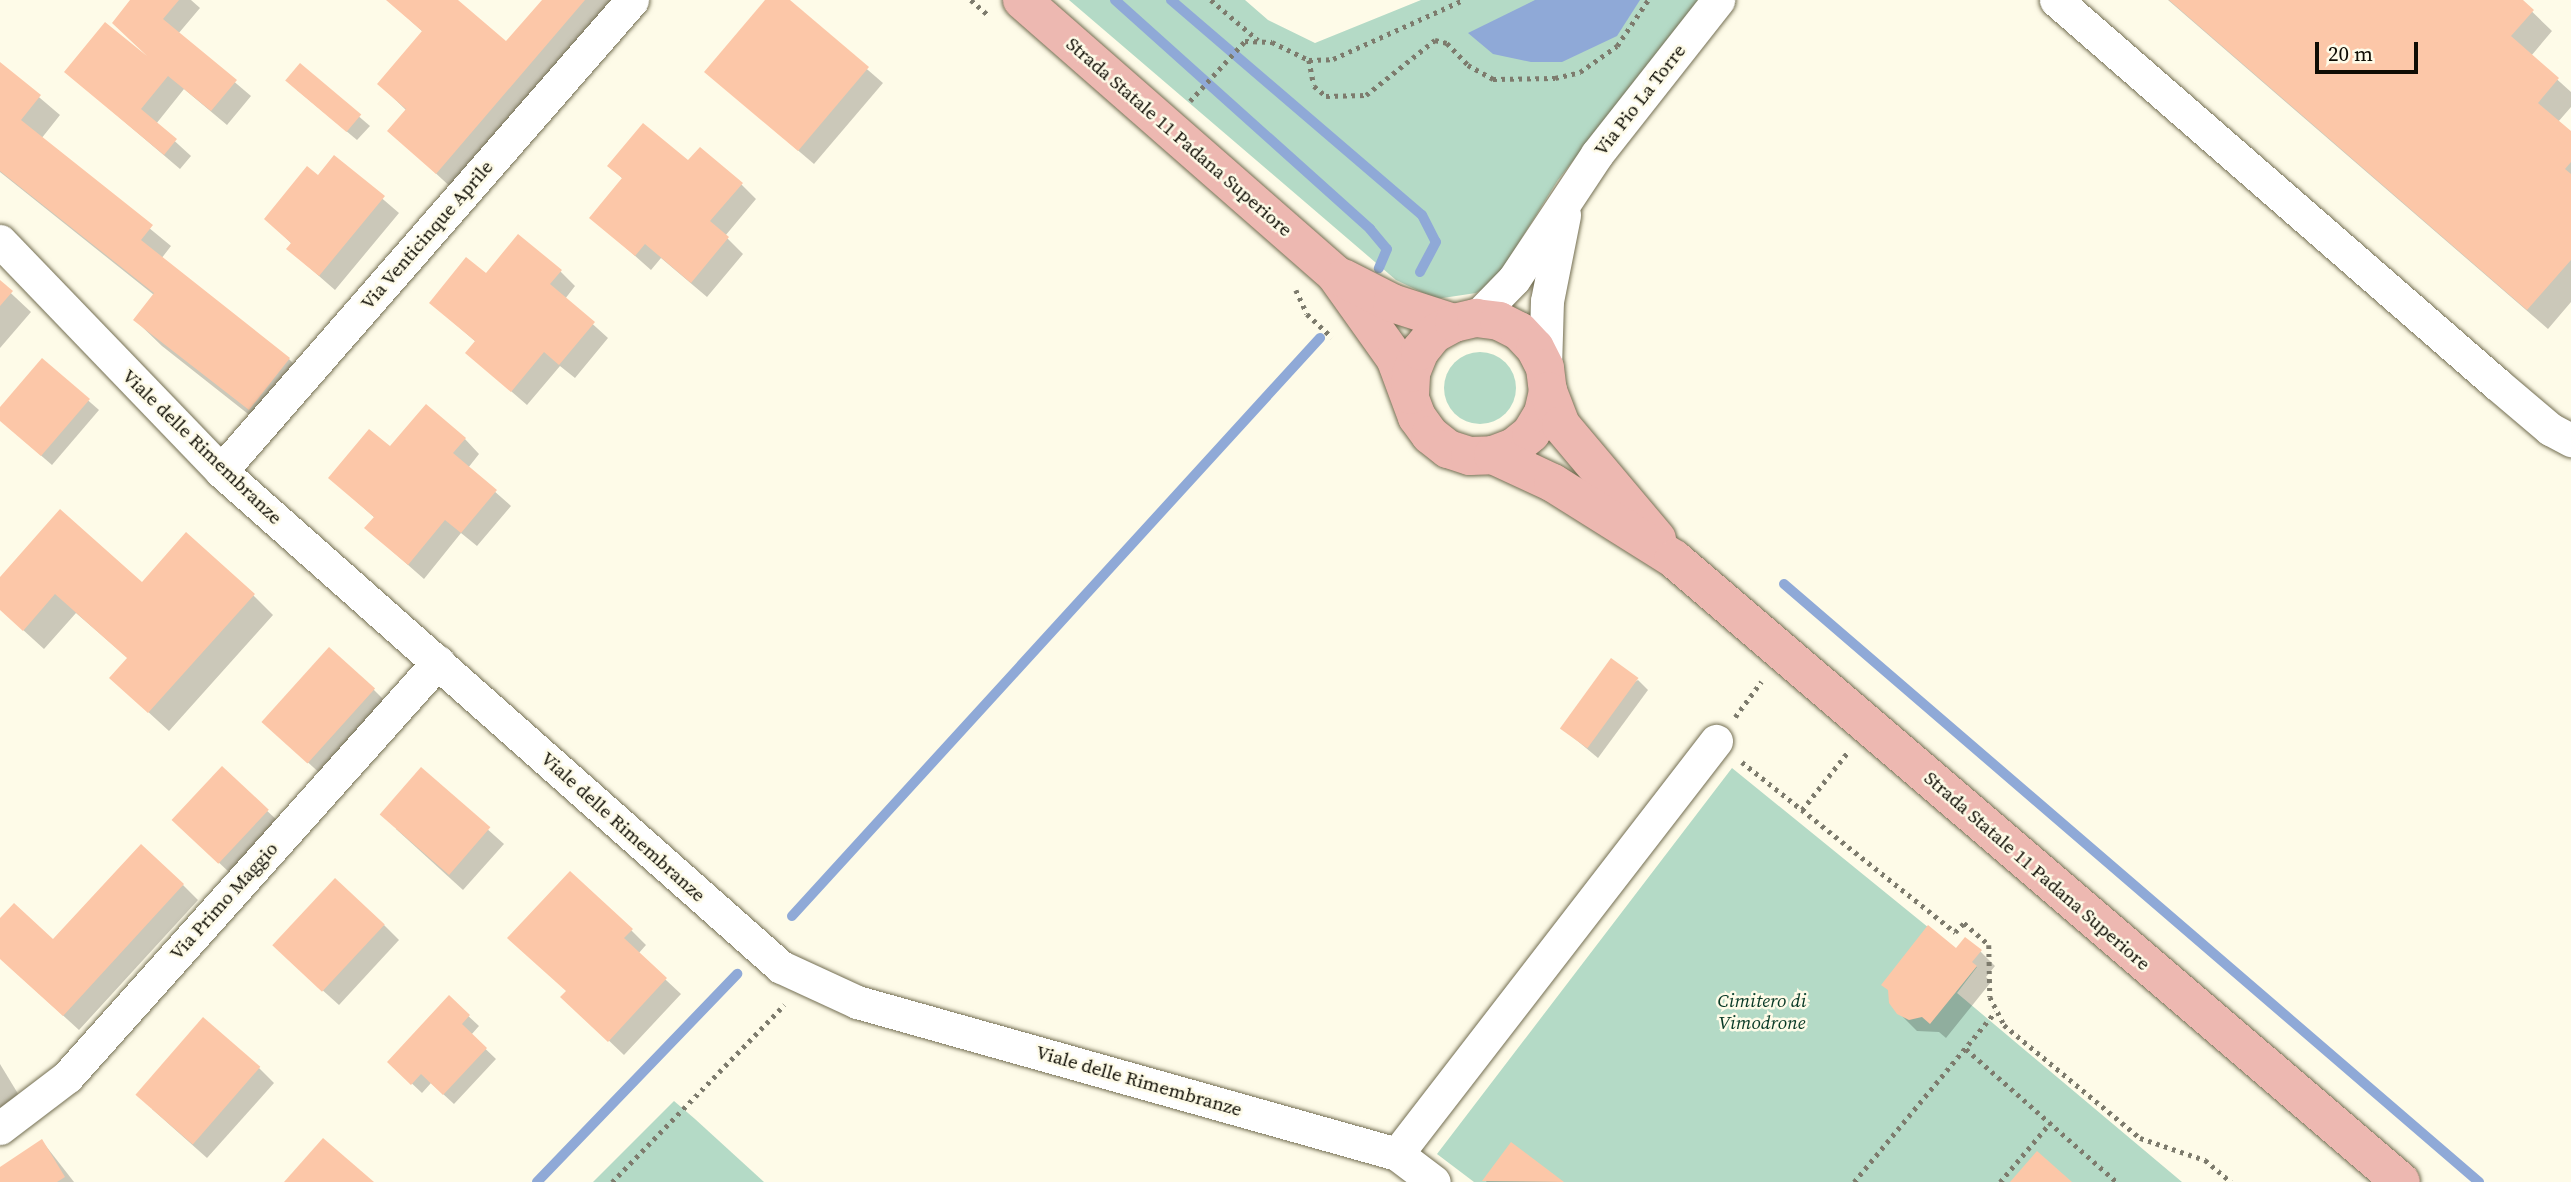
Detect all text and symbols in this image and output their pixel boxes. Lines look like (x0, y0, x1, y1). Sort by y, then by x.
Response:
scale bar (2319, 28, 2422, 72)
street label: Strada Statale 11 Padana Superiore (1061, 33, 1297, 241)
text: 20 m (2328, 39, 2373, 68)
street label: Via Pio La Torre (1589, 40, 1691, 160)
street label: Via Venticinque Aprile (356, 156, 498, 314)
street label: Viale delle Rimembranze (117, 365, 287, 529)
street label: Viale delle Rimembranze (536, 747, 710, 907)
street label: Strada Statale 11 Padana Superiore (1919, 767, 2155, 975)
street label: Via Primo Maggio (165, 837, 283, 965)
park label: Cimitero di Vimodrone (1718, 990, 1806, 1034)
street label: Viale delle Rimembranze (1033, 1041, 1245, 1121)

